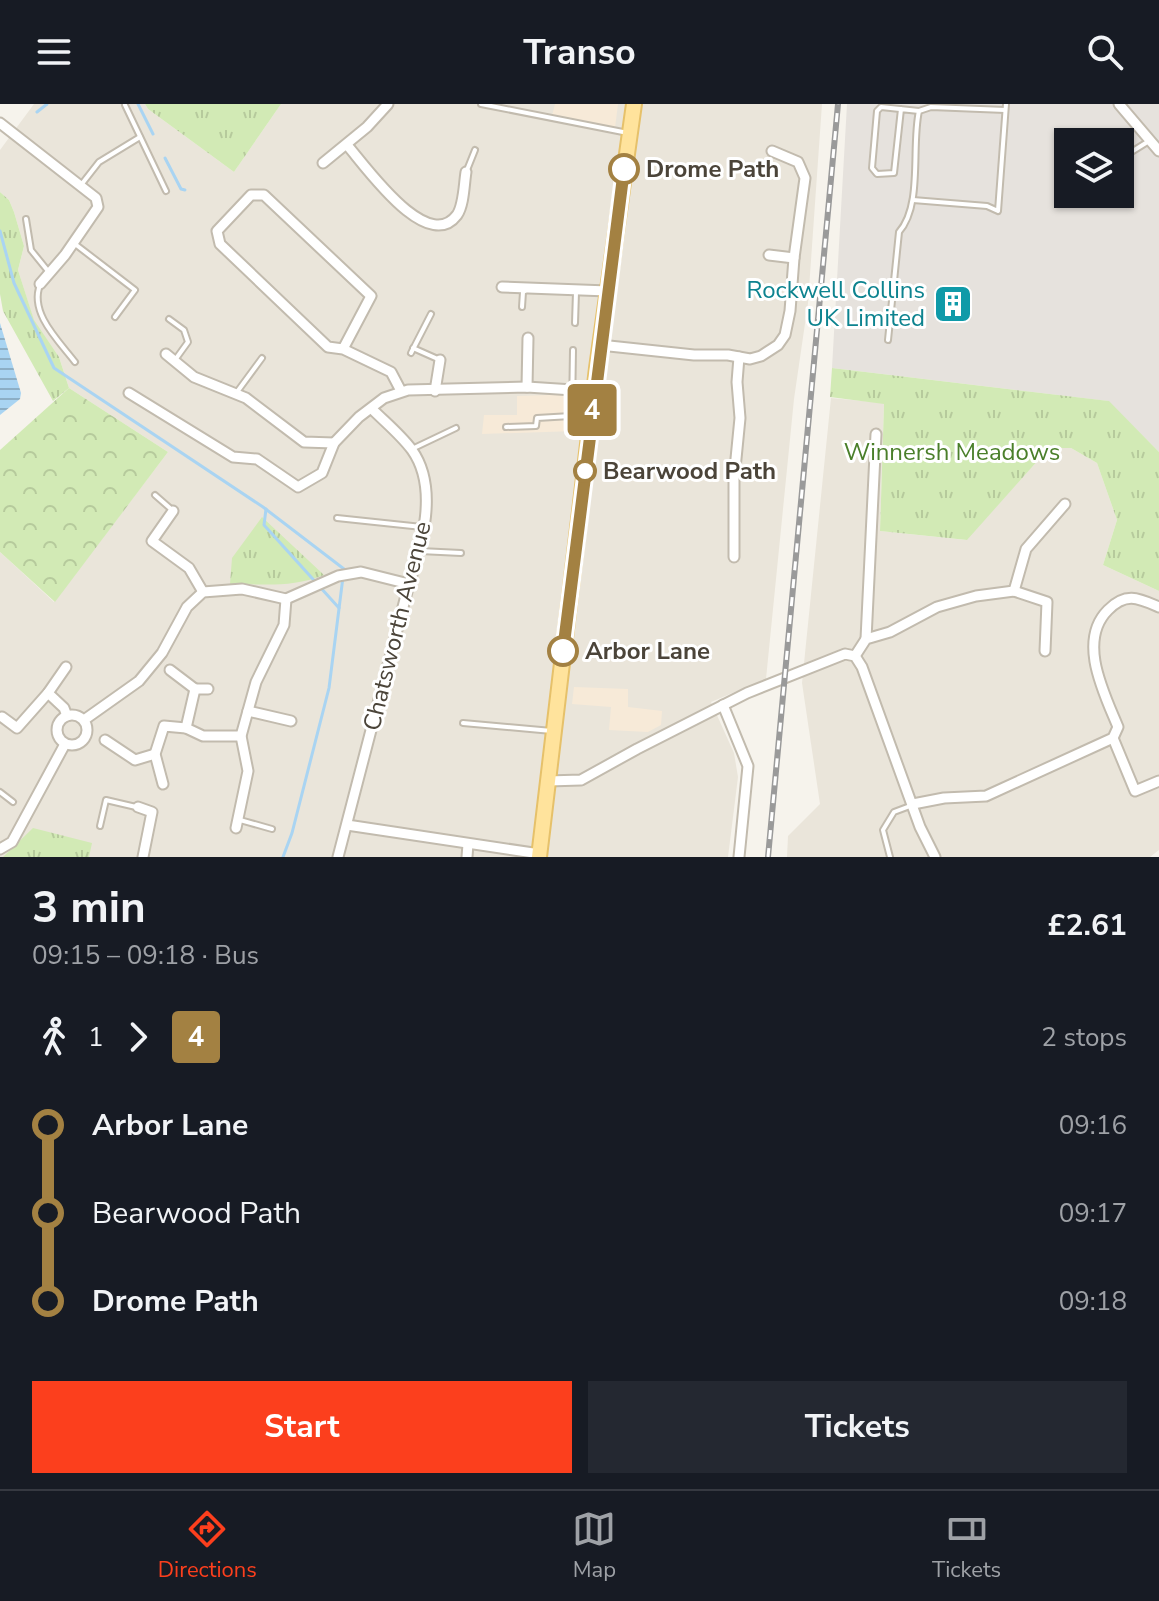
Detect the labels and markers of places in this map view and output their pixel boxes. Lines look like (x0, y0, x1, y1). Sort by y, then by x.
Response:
place label: Drome Path (646, 153, 779, 185)
marker: Drome Path (609, 154, 639, 184)
place label: Rockwell Collins UK Limited (746, 274, 925, 334)
building icon: Rockwell Collins UK Limited (932, 283, 974, 325)
place label: Bearwood Path (603, 455, 776, 487)
marker: Bearwood Path (574, 460, 596, 482)
place label: Arbor Lane (585, 635, 710, 667)
marker: Arbor Lane (548, 636, 578, 666)

